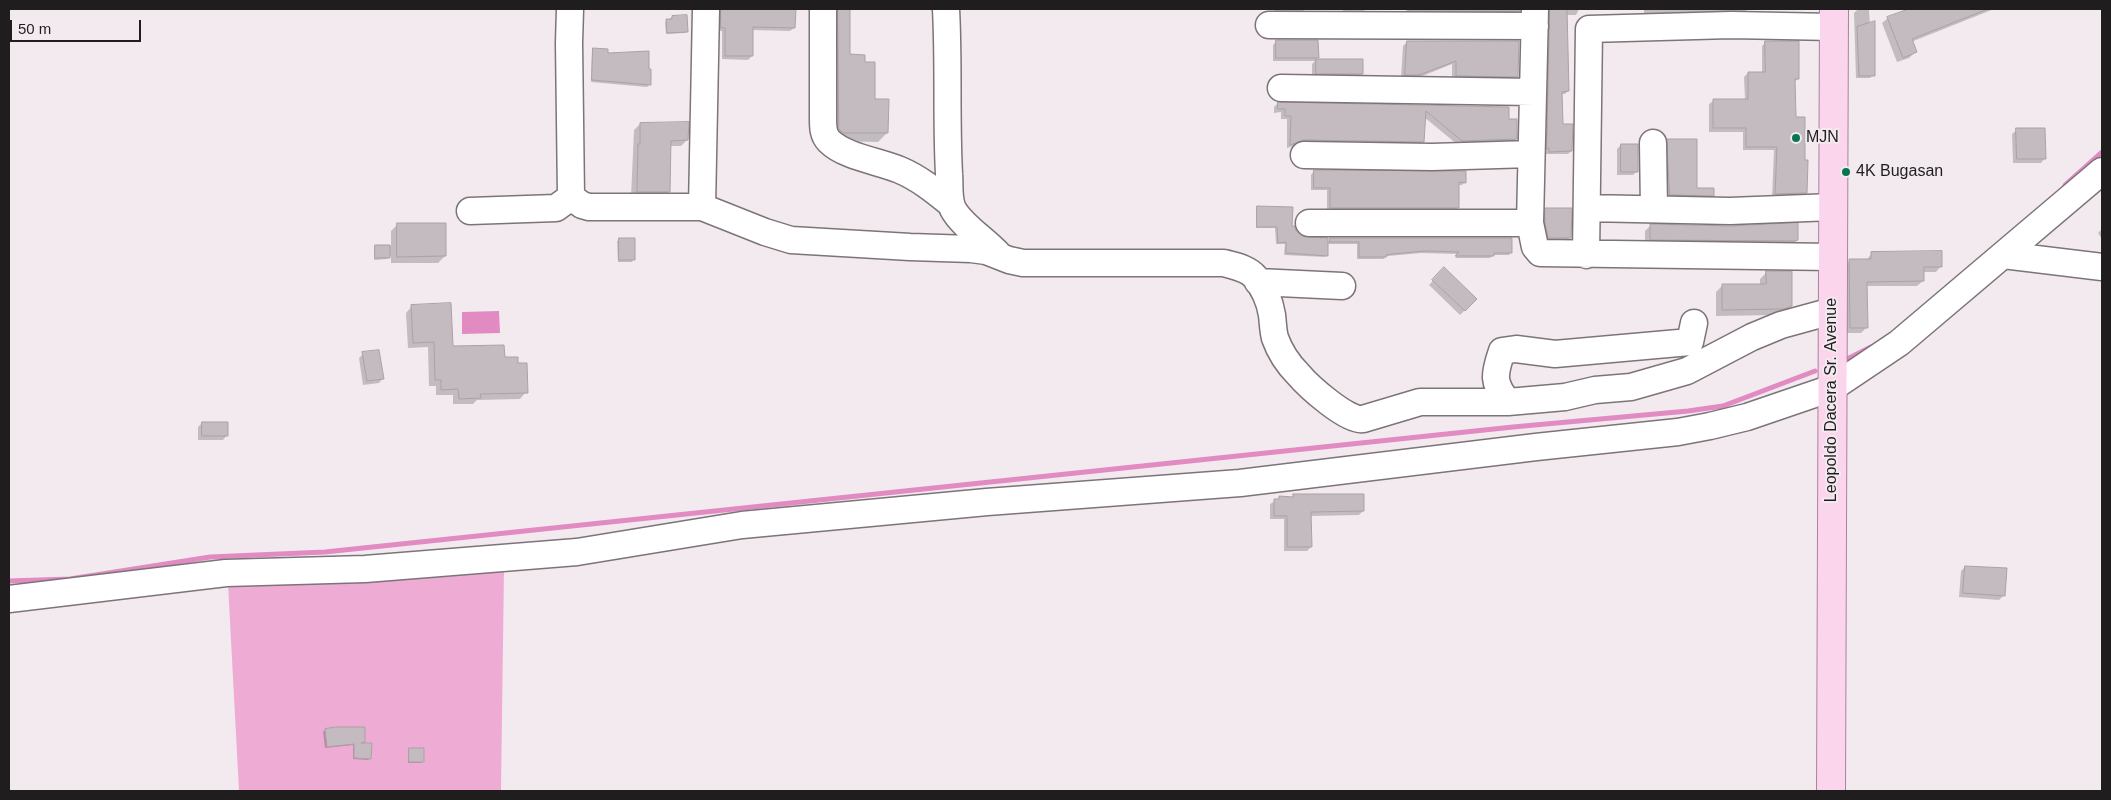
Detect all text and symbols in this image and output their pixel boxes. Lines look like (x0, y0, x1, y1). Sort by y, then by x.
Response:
scale bar (12, 10, 144, 42)
text: 50 m (18, 20, 51, 37)
place label: MJN (1806, 128, 1839, 148)
marker: MJN (1790, 132, 1802, 144)
place label: 4K Bugasan (1856, 162, 1943, 182)
marker: 4K Bugasan (1840, 166, 1852, 178)
street label: Leopoldo Dacera Sr. Avenue (1822, 298, 1842, 502)

